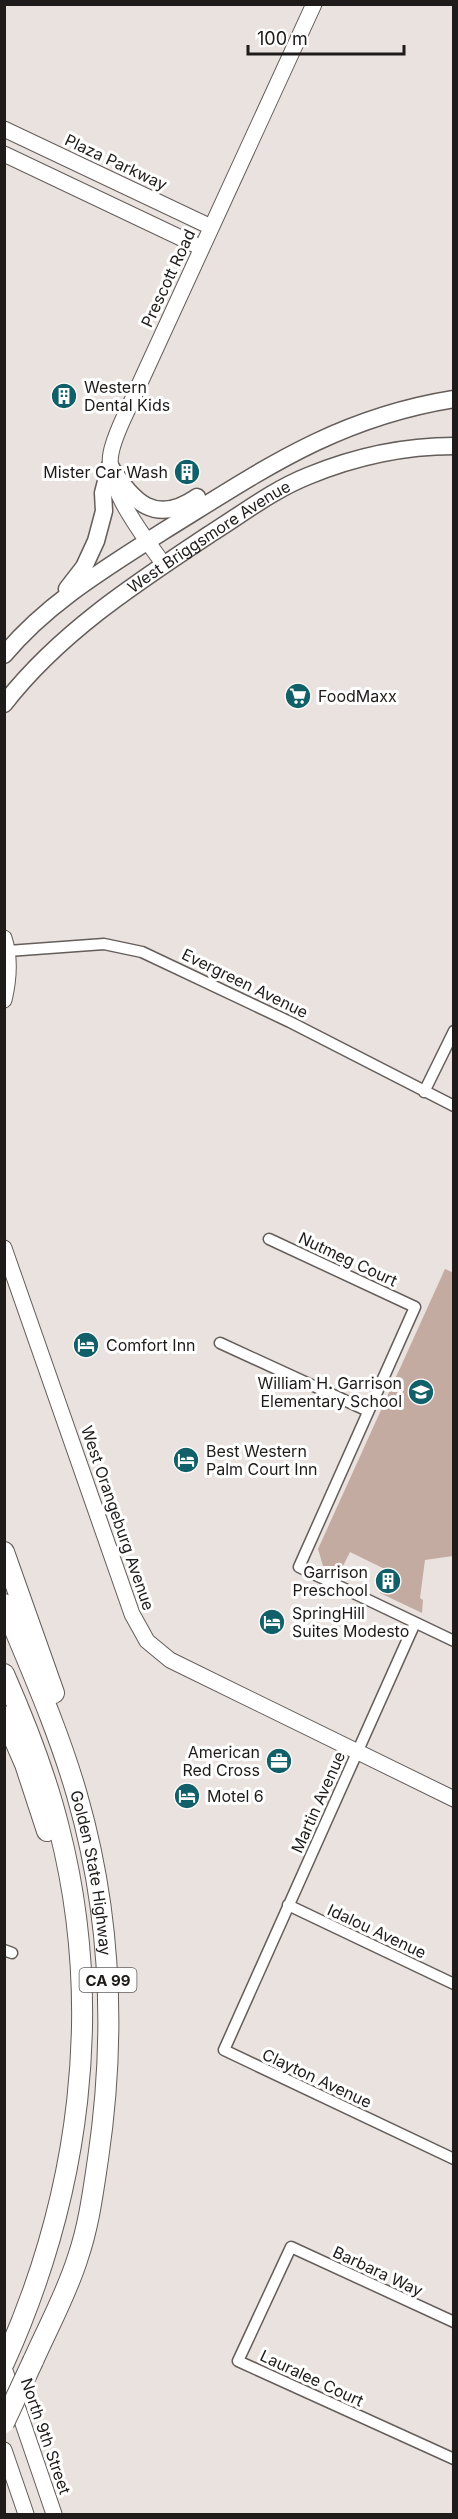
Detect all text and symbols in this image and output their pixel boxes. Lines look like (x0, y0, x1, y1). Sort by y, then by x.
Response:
scale bar (248, 18, 404, 56)
text: 100 m (257, 28, 308, 49)
street label: Plaza Parkway (62, 130, 170, 194)
street label: Prescott Road (137, 226, 199, 330)
place label: Western Dental Kids (84, 377, 170, 415)
building icon: Western Dental Kids (49, 381, 79, 411)
building icon: Mister Car Wash (172, 457, 202, 487)
place label: Mister Car Wash (43, 462, 168, 482)
street label: West Briggsmore Avenue (123, 476, 294, 597)
supermarket icon: FoodMaxx (283, 681, 313, 711)
place label: FoodMaxx (318, 686, 397, 706)
street label: Evergreen Avenue (179, 944, 311, 1022)
street label: Nutmeg Court (295, 1227, 401, 1291)
hotel icon: Comfort Inn (71, 1330, 101, 1360)
place label: Comfort Inn (106, 1335, 196, 1355)
place label: William H. Garrison Elementary School (257, 1373, 402, 1411)
school or university icon: William H. Garrison Elementary School (406, 1377, 436, 1407)
street label: West Orangeburg Avenue (77, 1423, 159, 1613)
place label: Best Western Palm Court Inn (206, 1441, 318, 1479)
hotel icon: Best Western Palm Court Inn (171, 1445, 201, 1475)
place label: Garrison Preschool (293, 1562, 368, 1600)
building icon: Garrison Preschool (373, 1566, 403, 1596)
place label: SpringHill Suites Modesto (292, 1603, 409, 1641)
hotel icon: SpringHill Suites Modesto (257, 1607, 287, 1637)
place label: American Red Cross (182, 1742, 260, 1780)
office icon: American Red Cross (264, 1746, 294, 1776)
street label: Martin Avenue (287, 1748, 349, 1856)
hotel icon: Motel 6 (172, 1781, 202, 1811)
place label: Motel 6 (207, 1786, 264, 1806)
street label: Golden State Highway (66, 1788, 116, 1956)
street label: Idalou Avenue (324, 1899, 430, 1963)
road number: CA 99 (80, 1968, 136, 1992)
street label: Clayton Avenue (259, 2044, 375, 2112)
street label: Barbara Way (330, 2241, 426, 2301)
street label: Lauralee Court (257, 2345, 367, 2411)
street label: North 9th Street (17, 2375, 75, 2497)

